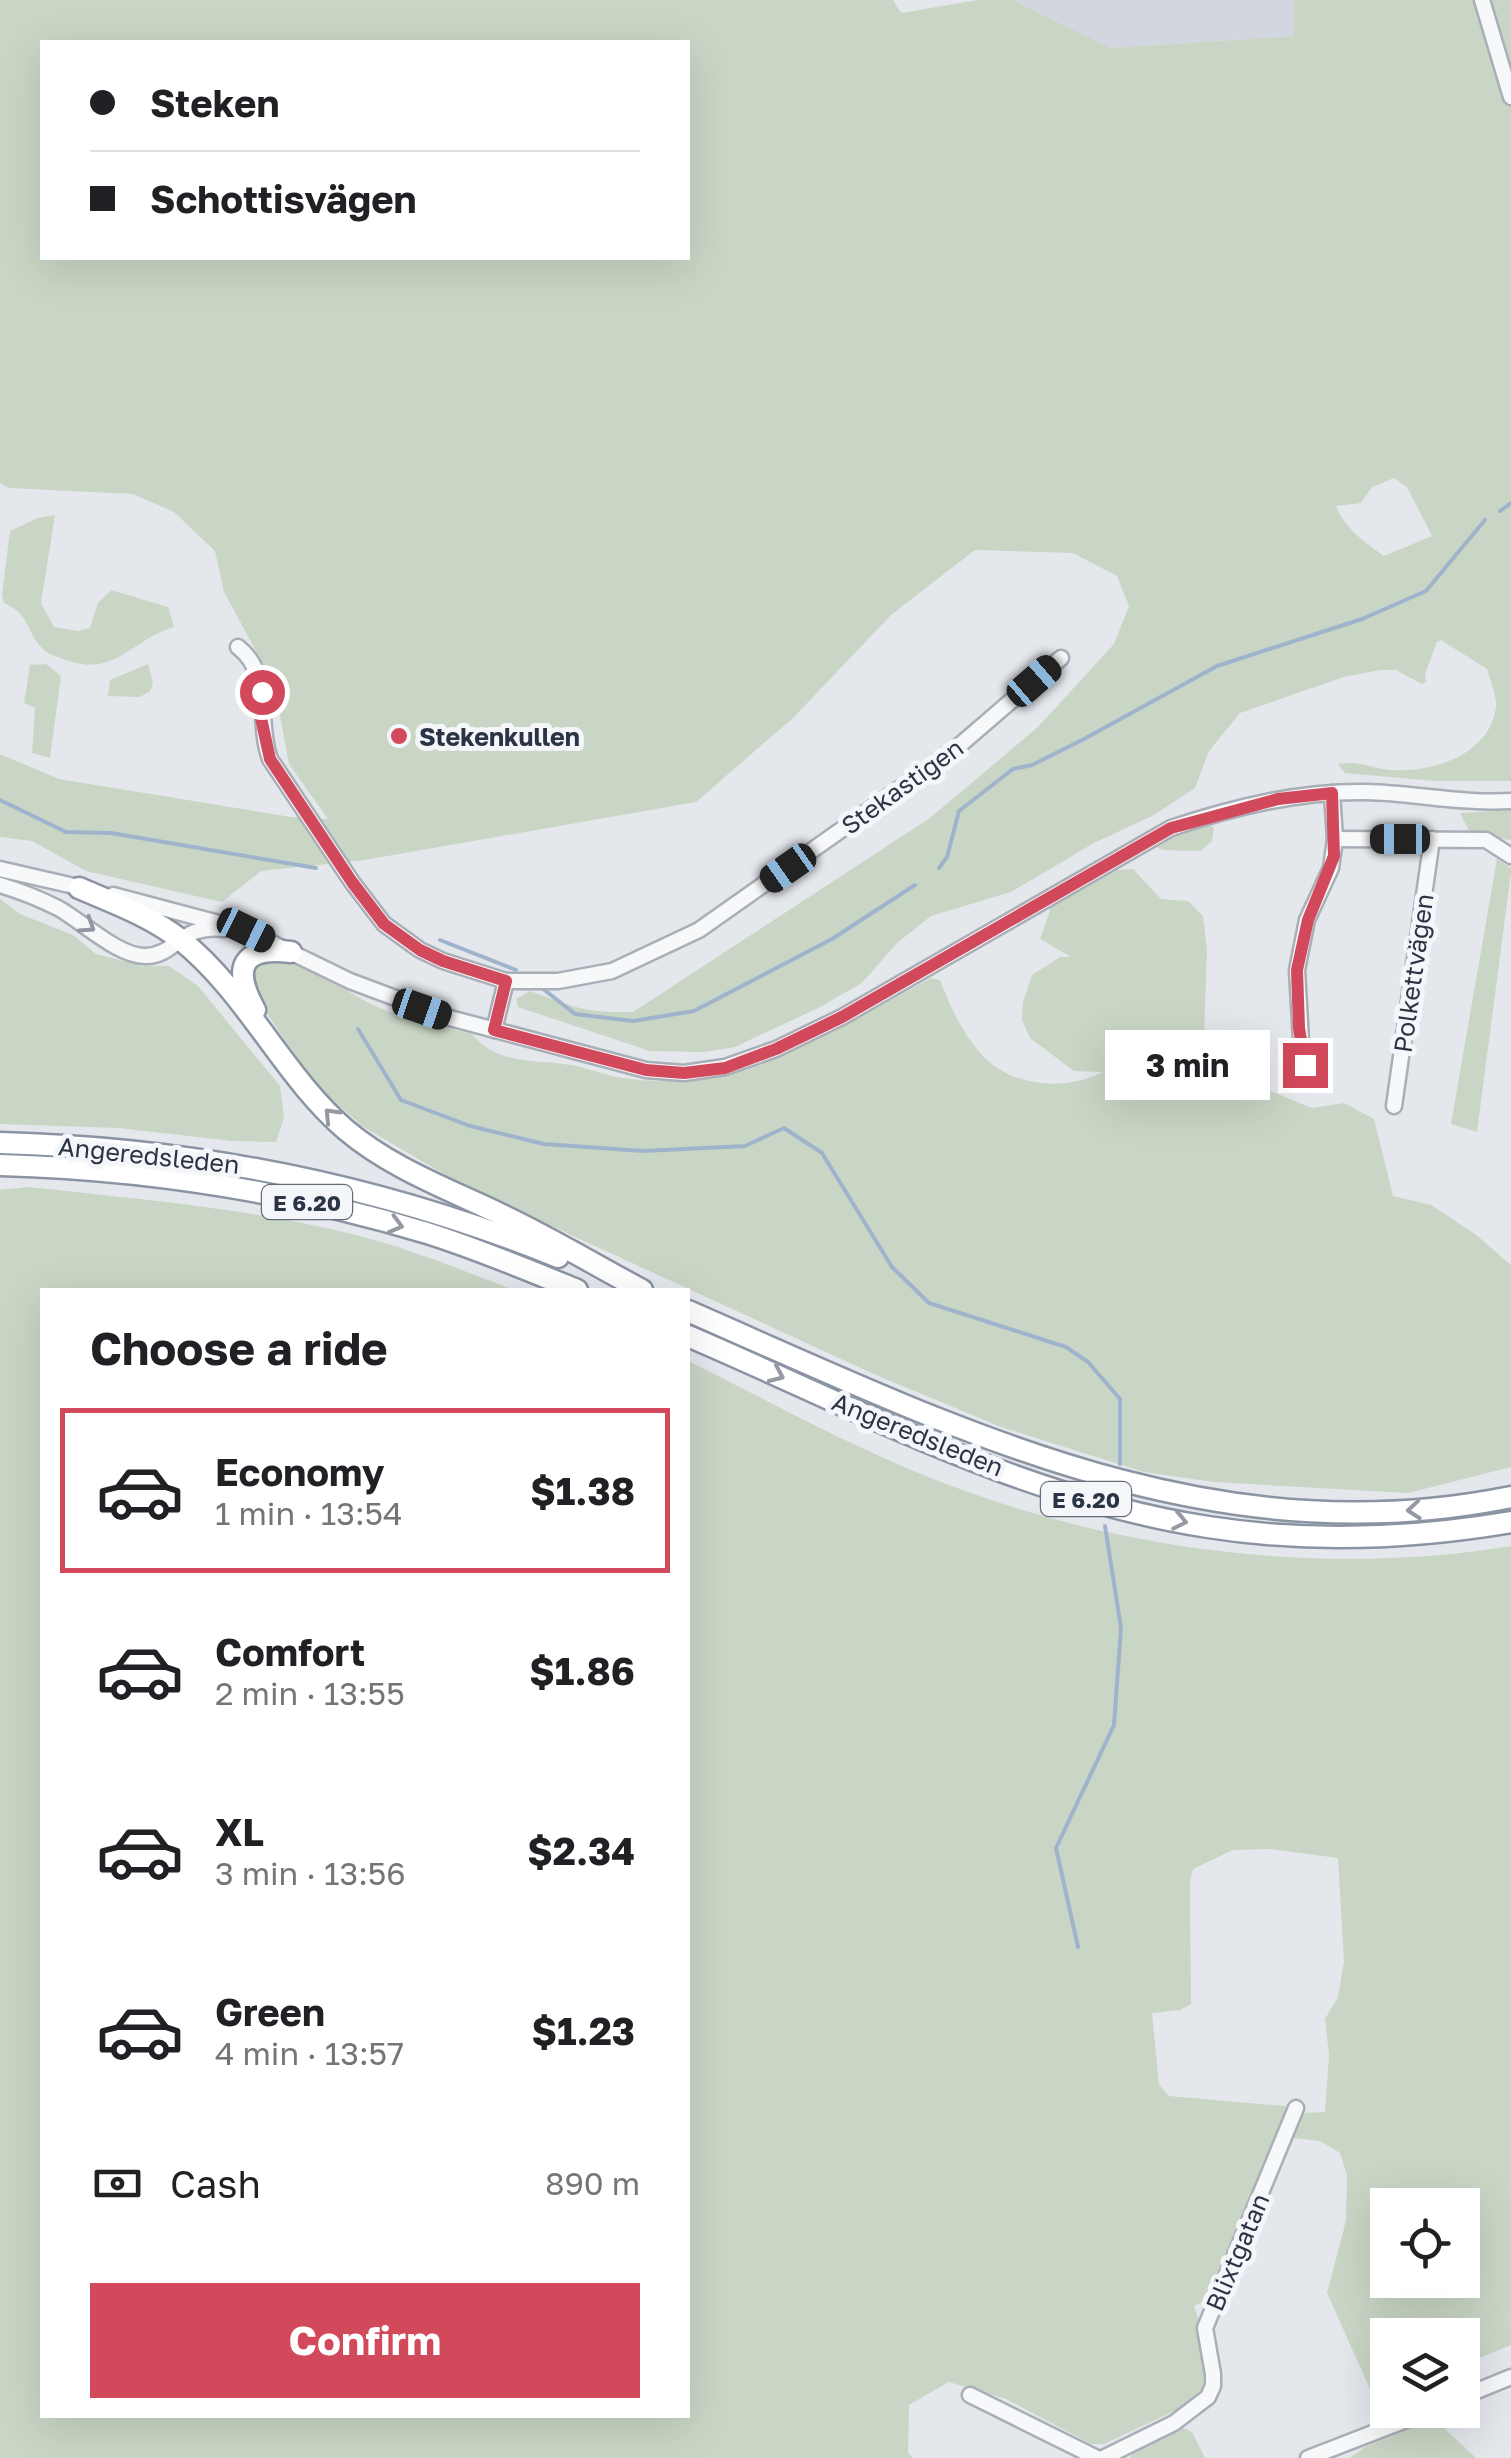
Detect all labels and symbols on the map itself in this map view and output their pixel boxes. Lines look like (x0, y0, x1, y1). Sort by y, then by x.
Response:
car (1002, 650, 1066, 712)
route start (240, 670, 285, 715)
place label: Stekenkullen (419, 721, 580, 752)
marker: Stekenkullen (388, 725, 410, 747)
street label: Stekastigen (835, 731, 969, 841)
car (1370, 824, 1430, 854)
car (755, 839, 821, 897)
street label: Polkettvägen (1386, 891, 1440, 1055)
car (212, 903, 280, 957)
one-way arrow (77, 914, 95, 933)
car (389, 985, 455, 1033)
callout: 3 min (1105, 1030, 1270, 1100)
route end (1283, 1043, 1328, 1088)
one-way arrow (325, 1108, 343, 1126)
street label: Angeredsleden (57, 1130, 241, 1180)
road number: E 6.20 (262, 1185, 352, 1219)
one-way arrow (387, 1213, 404, 1234)
one-way arrow (767, 1363, 785, 1383)
street label: Angeredsleden (828, 1386, 1008, 1482)
road number: E 6.20 (1041, 1482, 1131, 1516)
one-way arrow (1406, 1498, 1422, 1520)
one-way arrow (1171, 1510, 1188, 1531)
street label: Blixtgatan (1198, 2189, 1276, 2315)

